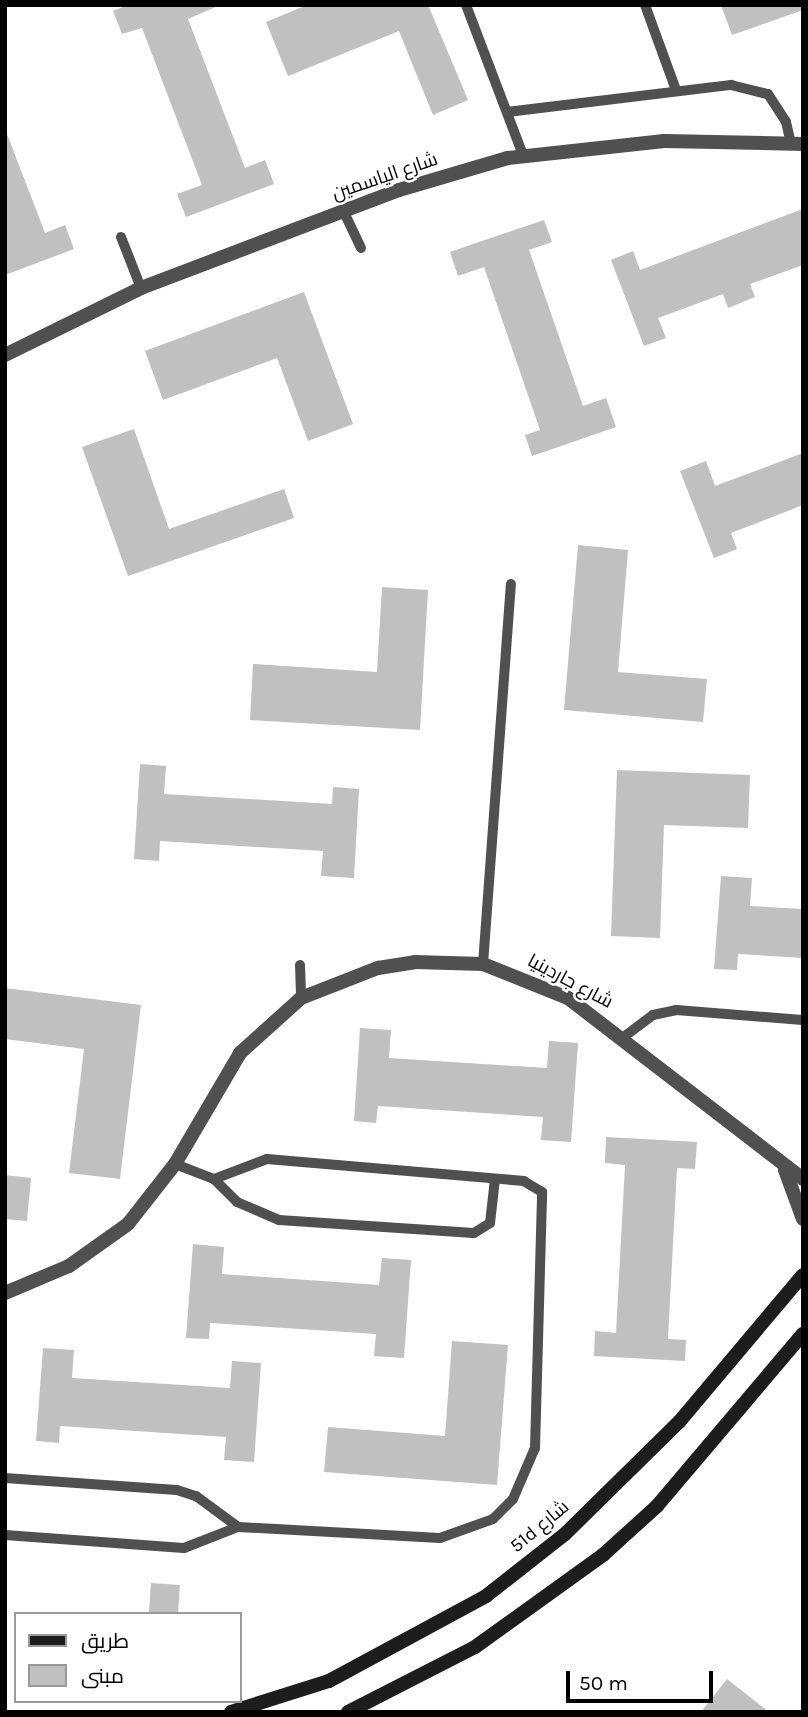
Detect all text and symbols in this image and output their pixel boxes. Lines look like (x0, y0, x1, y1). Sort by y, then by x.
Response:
street label: شارع الياسمين (329, 148, 441, 206)
street label: شارع جاردينيا (523, 950, 617, 1014)
street label: 51d شارع (506, 1496, 574, 1558)
legend (14, 1612, 242, 1703)
text: طريق (81, 1629, 129, 1653)
scale bar (570, 1658, 717, 1702)
text: مبنى (81, 1664, 124, 1688)
text: 50 m (579, 1671, 628, 1695)

